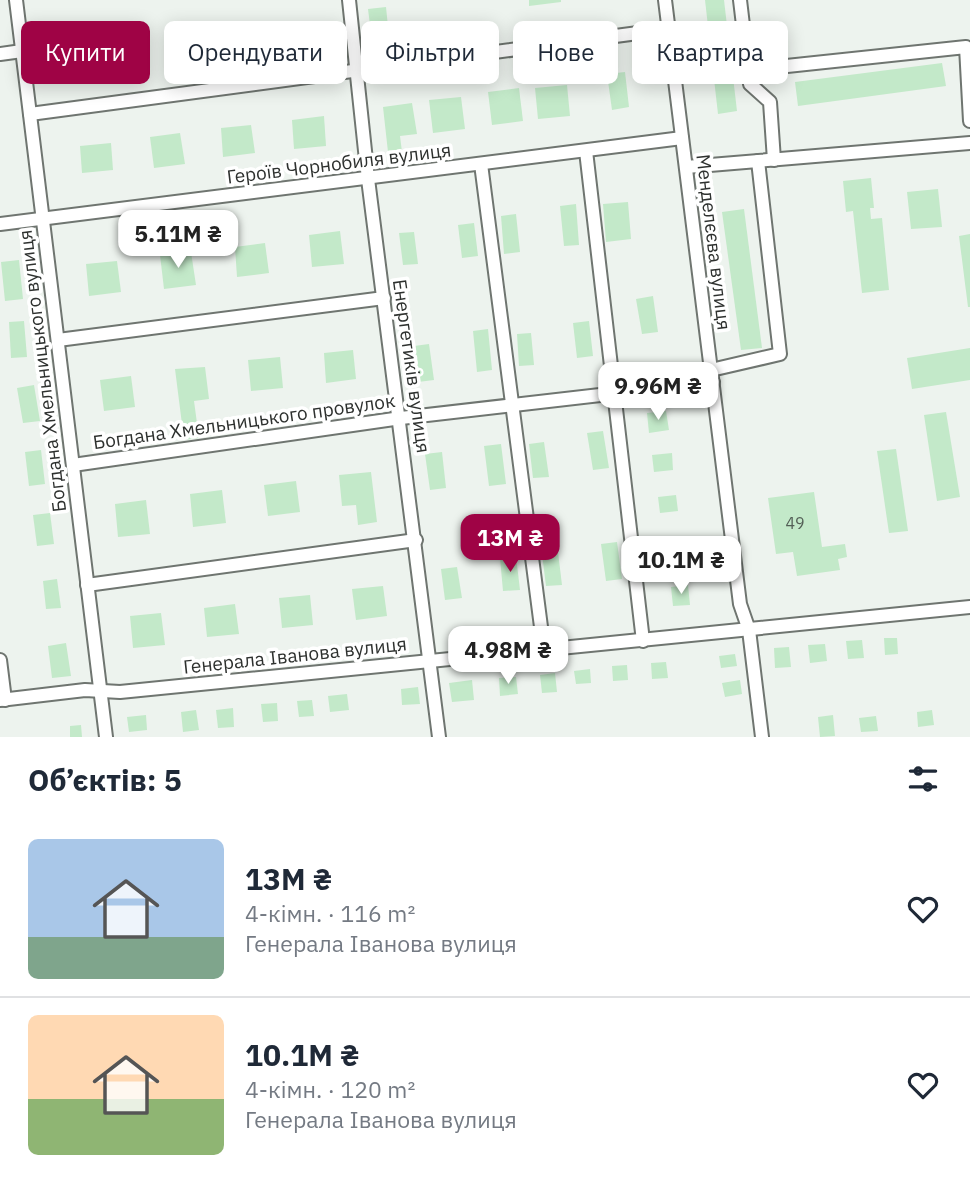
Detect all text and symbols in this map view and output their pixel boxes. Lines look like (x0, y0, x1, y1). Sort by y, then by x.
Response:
chip: Купити (21, 21, 150, 84)
chip: Орендувати (164, 21, 347, 84)
chip: Фільтри (361, 21, 499, 84)
chip: Нове (513, 21, 618, 84)
chip: Квартира (632, 21, 788, 84)
street label: Героїв Чорнобиля вулиця (226, 137, 452, 189)
street label: Менделєєва вулиця (691, 153, 737, 331)
pin: 5.11M ₴ (113, 210, 243, 270)
text: 5.11M ₴ (134, 218, 222, 248)
street label: Богдана Хмельницького вулиця (13, 229, 71, 513)
street label: Енергетиків вулиця (388, 278, 436, 454)
pin: 9.96M ₴ (593, 362, 723, 422)
text: 9.96M ₴ (614, 370, 702, 400)
street label: Богдана Хмельницького провулок (91, 388, 397, 454)
house number: 49 (785, 513, 805, 533)
pin: 13M ₴ (461, 514, 559, 574)
text: 13M ₴ (477, 522, 543, 552)
pin: 10.1M ₴ (616, 536, 746, 596)
text: 10.1M ₴ (637, 544, 725, 574)
pin: 4.98M ₴ (443, 626, 573, 686)
street label: Генерала Іванова вулиця (182, 631, 408, 679)
text: 4.98M ₴ (464, 634, 552, 664)
text: Об’єктів: 5 (28, 760, 182, 799)
icon: filters (904, 760, 942, 798)
text: 13M ₴ (245, 859, 332, 898)
icon: home (84, 867, 168, 951)
icon: heart (904, 890, 942, 928)
text: 4-кімн. · 116 m² (245, 898, 415, 928)
text: Генерала Іванова вулиця (245, 928, 517, 958)
text: 10.1M ₴ (245, 1035, 359, 1074)
icon: home (84, 1043, 168, 1127)
icon: heart (904, 1066, 942, 1104)
text: 4-кімн. · 120 m² (245, 1074, 415, 1104)
text: Генерала Іванова вулиця (245, 1104, 517, 1134)

